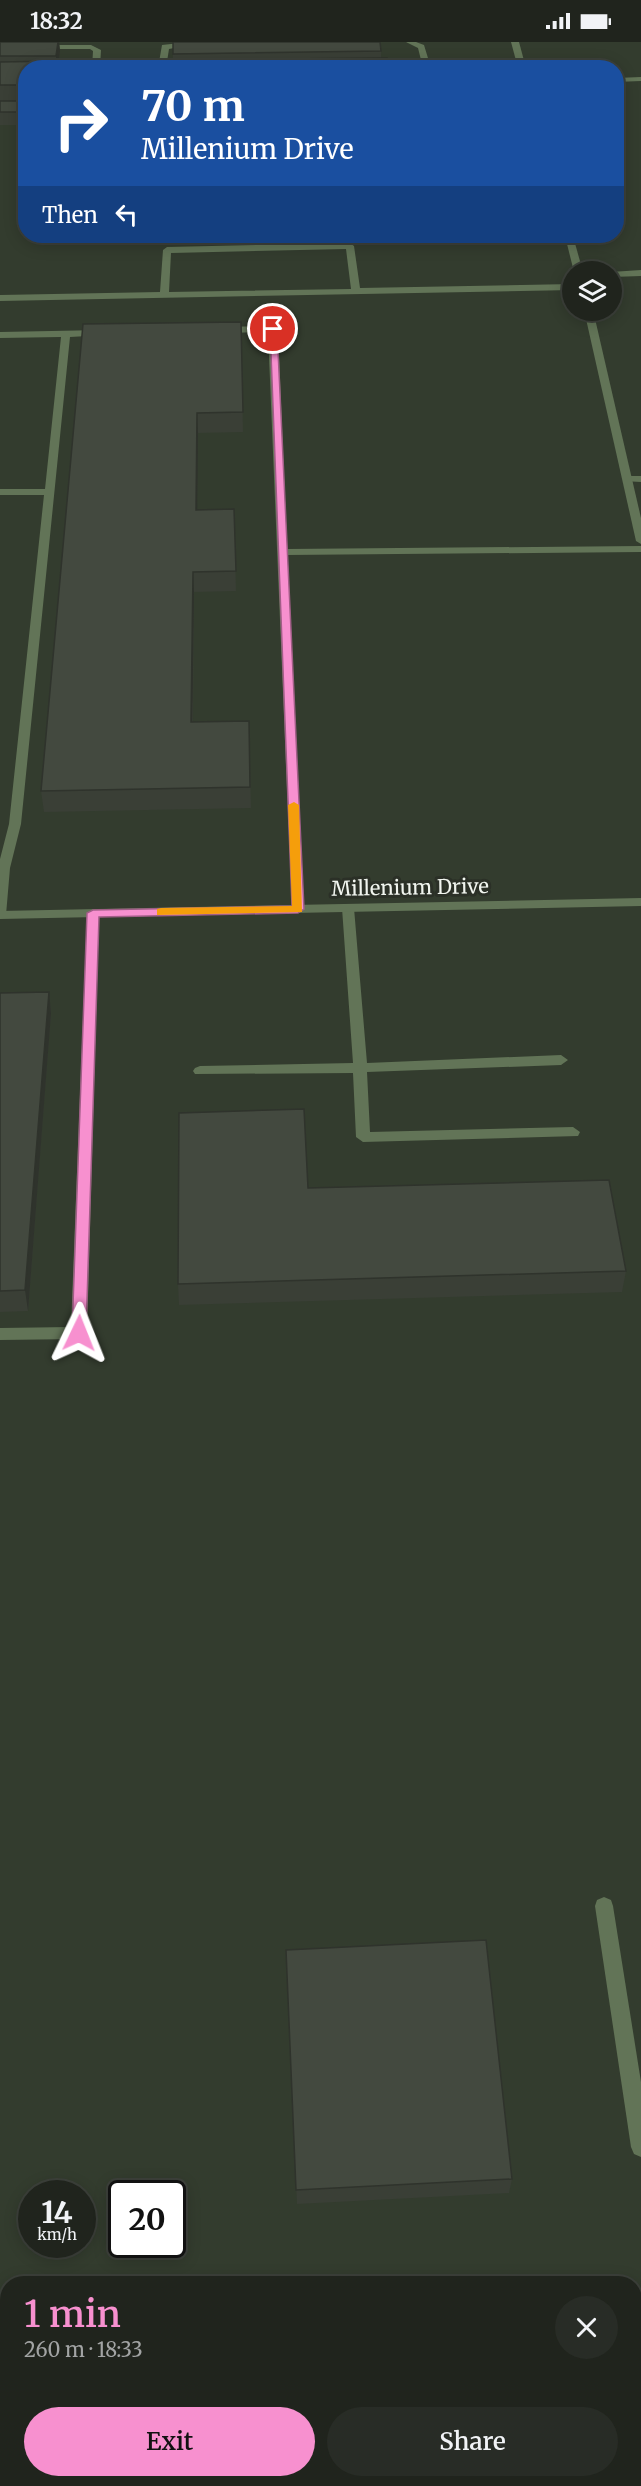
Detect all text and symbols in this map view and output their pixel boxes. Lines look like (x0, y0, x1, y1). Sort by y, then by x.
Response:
text: 18:32 (30, 7, 83, 35)
text: 70 m (141, 80, 245, 132)
icon: right (42, 84, 120, 162)
text: Millenium Drive (141, 132, 354, 166)
icon: left (110, 198, 143, 231)
text: Then (42, 201, 98, 229)
map controls (562, 261, 622, 321)
button: layers (562, 261, 622, 321)
pin (247, 303, 298, 354)
icon: arrive (256, 312, 289, 345)
street label: Millenium Drive (331, 873, 489, 901)
position arrow (47, 1301, 111, 1365)
speed limit sign: 20 (108, 2180, 186, 2258)
text: 14 (41, 2193, 73, 2231)
text: km/h (37, 2225, 77, 2244)
text: 1 min (24, 2292, 121, 2337)
button: close (555, 2296, 618, 2359)
text: 260 m · 18:33 (24, 2337, 143, 2362)
button: Exit (24, 2407, 315, 2476)
button: Share (327, 2407, 618, 2476)

